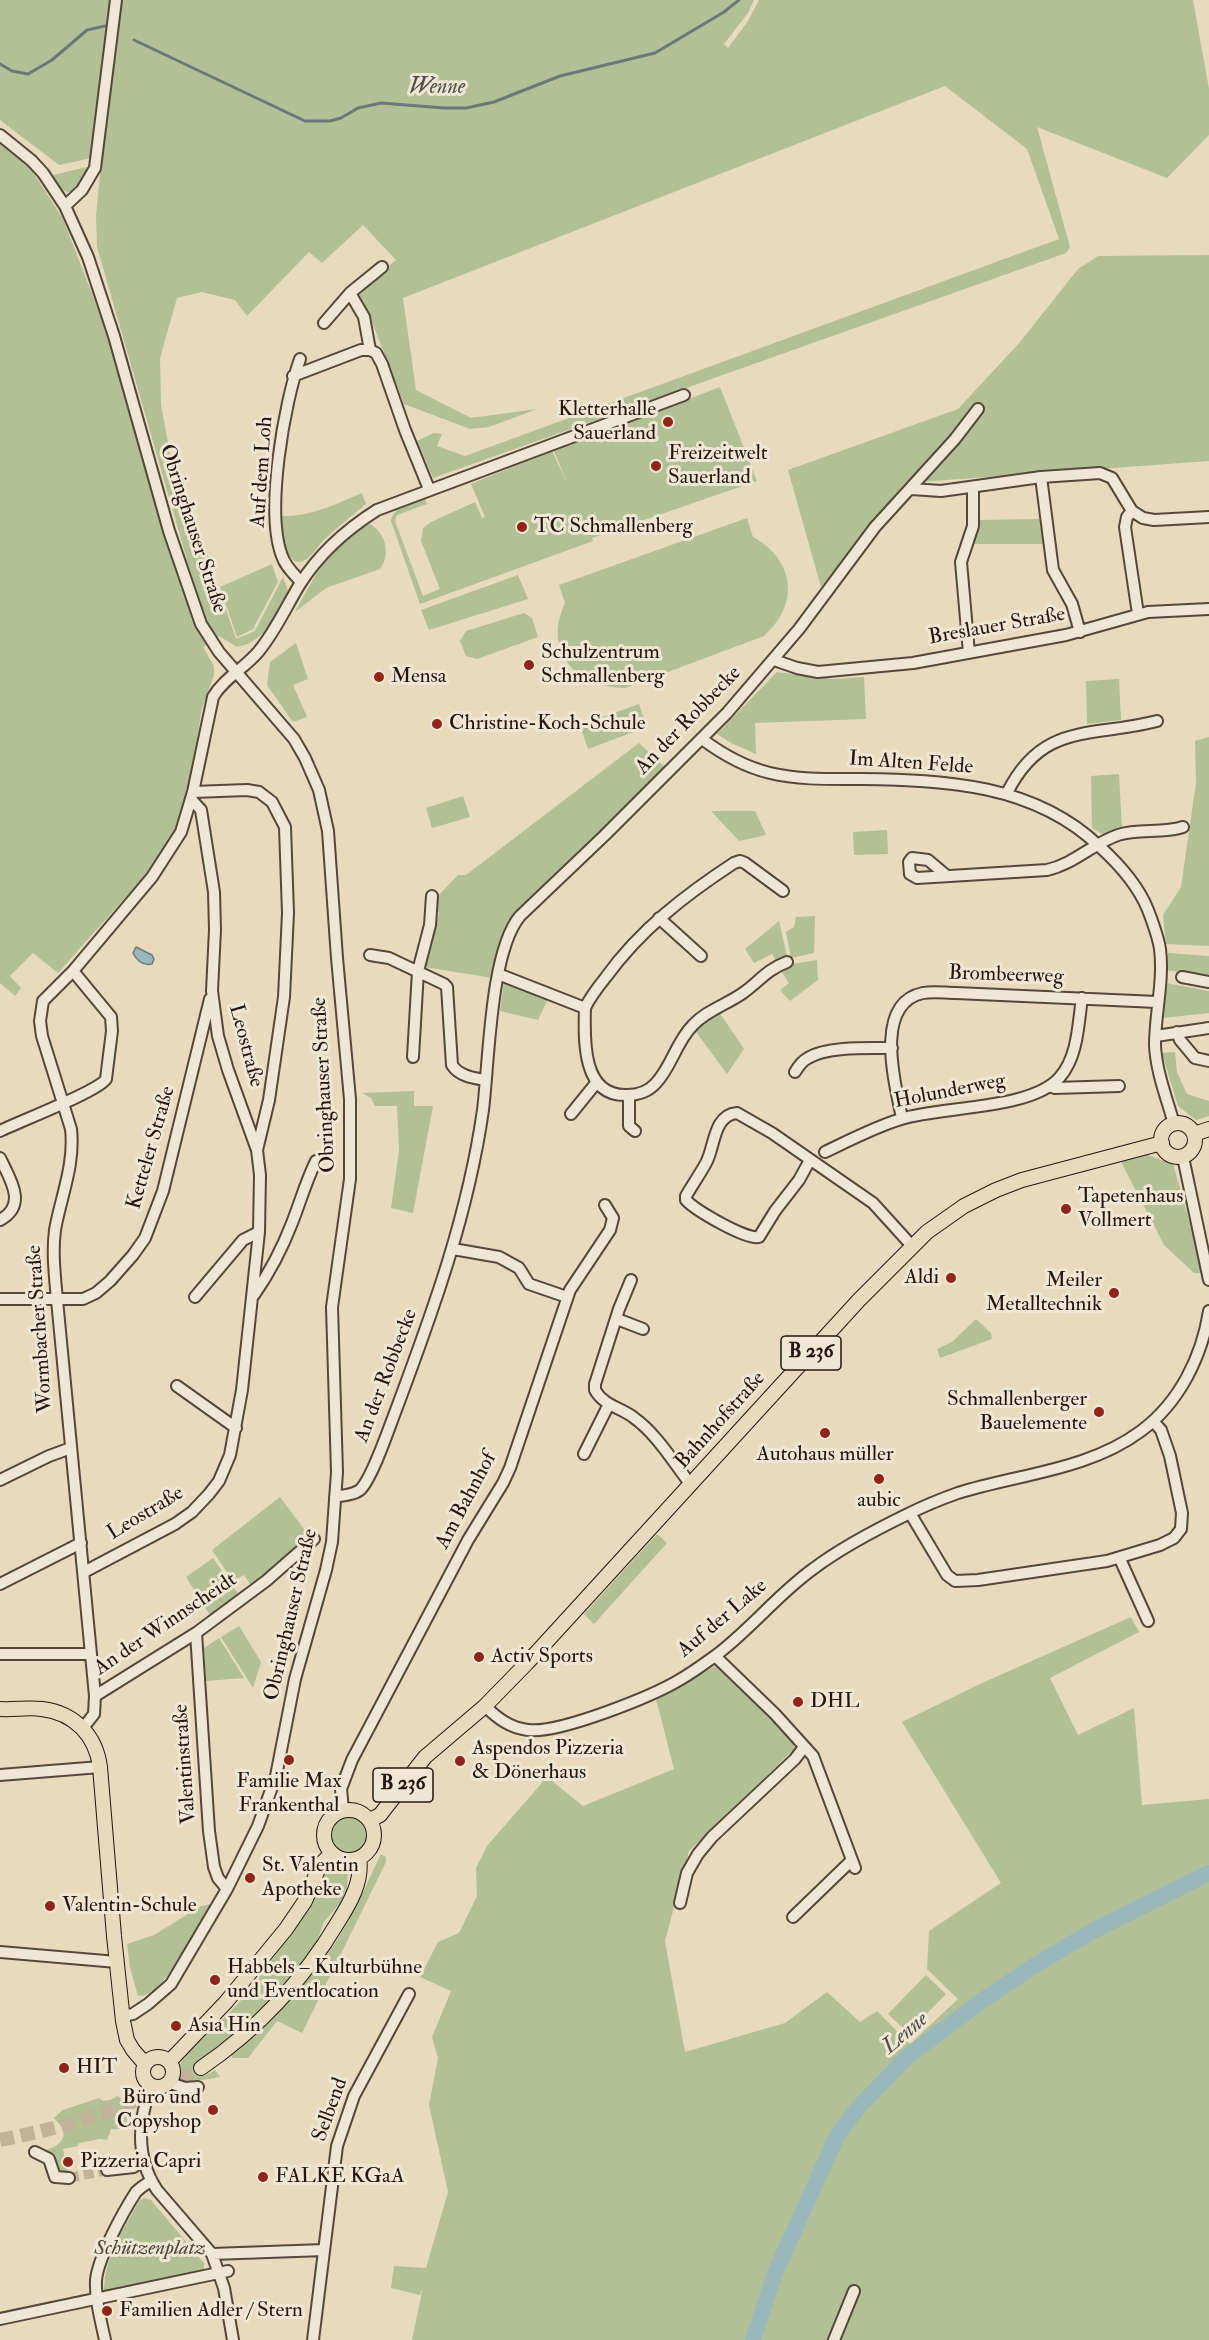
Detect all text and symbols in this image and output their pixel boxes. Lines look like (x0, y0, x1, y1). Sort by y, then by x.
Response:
water label: Wenne (409, 75, 465, 101)
place label: Kletterhalle Sauerland (558, 397, 656, 447)
marker: Kletterhalle Sauerland (661, 415, 675, 429)
street label: Auf dem Loh (247, 416, 279, 528)
place label: Freizeitwelt Sauerland (668, 441, 768, 491)
street label: Obringhauser Straße (153, 442, 231, 616)
marker: Freizeitwelt Sauerland (649, 459, 663, 473)
place label: TC Schmallenberg (534, 514, 693, 540)
marker: TC Schmallenberg (515, 520, 529, 534)
street label: Breslauer Straße (927, 603, 1067, 651)
place label: Schulzentrum Schmallenberg (541, 640, 664, 690)
marker: Schulzentrum Schmallenberg (522, 658, 536, 672)
street label: An der Robbecke (631, 661, 747, 781)
place label: Mensa (391, 664, 446, 690)
marker: Mensa (372, 670, 386, 684)
place label: Christine-Koch-Schule (449, 711, 646, 737)
marker: Christine-Koch-Schule (430, 717, 444, 731)
street label: Im Alten Felde (848, 747, 974, 781)
street label: Brombeerweg (948, 961, 1064, 991)
street label: Obringhauser Straße (308, 997, 342, 1173)
street label: Leostraße (222, 1002, 268, 1090)
street label: Holunderweg (892, 1069, 1008, 1115)
street label: Ketteler Straße (122, 1084, 182, 1212)
place label: Tapetenhaus Vollmert (1078, 1184, 1183, 1234)
marker: Tapetenhaus Vollmert (1059, 1202, 1073, 1216)
street label: Wormbacher Straße (23, 1244, 59, 1414)
place label: Aldi (904, 1265, 939, 1291)
place label: Meiler Metalltechnik (986, 1268, 1102, 1318)
marker: Aldi (944, 1271, 958, 1285)
marker: Meiler Metalltechnik (1107, 1286, 1121, 1300)
street label: An der Robbecke (350, 1306, 424, 1446)
road number: B 236 (781, 1336, 841, 1370)
street label: Bahnhofstraße (671, 1367, 771, 1475)
place label: Schmallenberger Bauelemente (947, 1387, 1087, 1437)
marker: Schmallenberger Bauelemente (1092, 1405, 1106, 1419)
marker: Autohaus müller (818, 1426, 832, 1440)
place label: Autohaus müller (756, 1442, 894, 1468)
street label: Am Bahnhof (431, 1448, 503, 1554)
marker: aubic (872, 1472, 886, 1486)
street label: Leostraße (103, 1481, 189, 1547)
place label: aubic (857, 1488, 901, 1514)
street label: Obringhauser Straße (260, 1527, 324, 1703)
street label: An der Winnscheidt (90, 1568, 242, 1682)
street label: Auf der Lake (673, 1574, 773, 1664)
place label: Activ Sports (491, 1644, 593, 1670)
marker: Activ Sports (472, 1650, 486, 1664)
place label: DHL (810, 1689, 859, 1715)
marker: DHL (791, 1695, 805, 1709)
street label: Valentinstraße (169, 1703, 203, 1825)
place label: Aspendos Pizzeria & Dönerhaus (472, 1736, 624, 1786)
marker: Familie Max Frankenthal (282, 1753, 296, 1767)
marker: Aspendos Pizzeria & Dönerhaus (453, 1754, 467, 1768)
road number: B 236 (373, 1768, 433, 1802)
place label: Familie Max Frankenthal (236, 1769, 342, 1819)
place label: St. Valentin Apotheke (262, 1853, 359, 1903)
marker: St. Valentin Apotheke (243, 1871, 257, 1885)
place label: Valentin-Schule (62, 1893, 197, 1919)
marker: Valentin-Schule (43, 1899, 57, 1913)
place label: Habbels – Kulturbühne und Eventlocation (227, 1955, 422, 2005)
marker: Habbels – Kulturbühne und Eventlocation (208, 1973, 222, 1987)
water label: Lenne (878, 2007, 934, 2061)
place label: Asia Hin (188, 2013, 261, 2039)
marker: Asia Hin (169, 2019, 183, 2033)
place label: HIT (76, 2055, 117, 2081)
marker: HIT (57, 2061, 71, 2075)
street label: Selbend (308, 2075, 354, 2145)
place label: Büro und Copyshop (117, 2085, 201, 2135)
marker: Büro und Copyshop (206, 2103, 220, 2117)
place label: Pizzeria Capri (80, 2149, 201, 2175)
marker: Pizzeria Capri (61, 2155, 75, 2169)
place label: FALKE KGaA (275, 2164, 405, 2190)
marker: FALKE KGaA (256, 2170, 270, 2184)
park label: Schützenplatz (94, 2236, 206, 2262)
place label: Familien Adler / Stern (119, 2298, 303, 2324)
marker: Familien Adler / Stern (100, 2304, 114, 2318)

